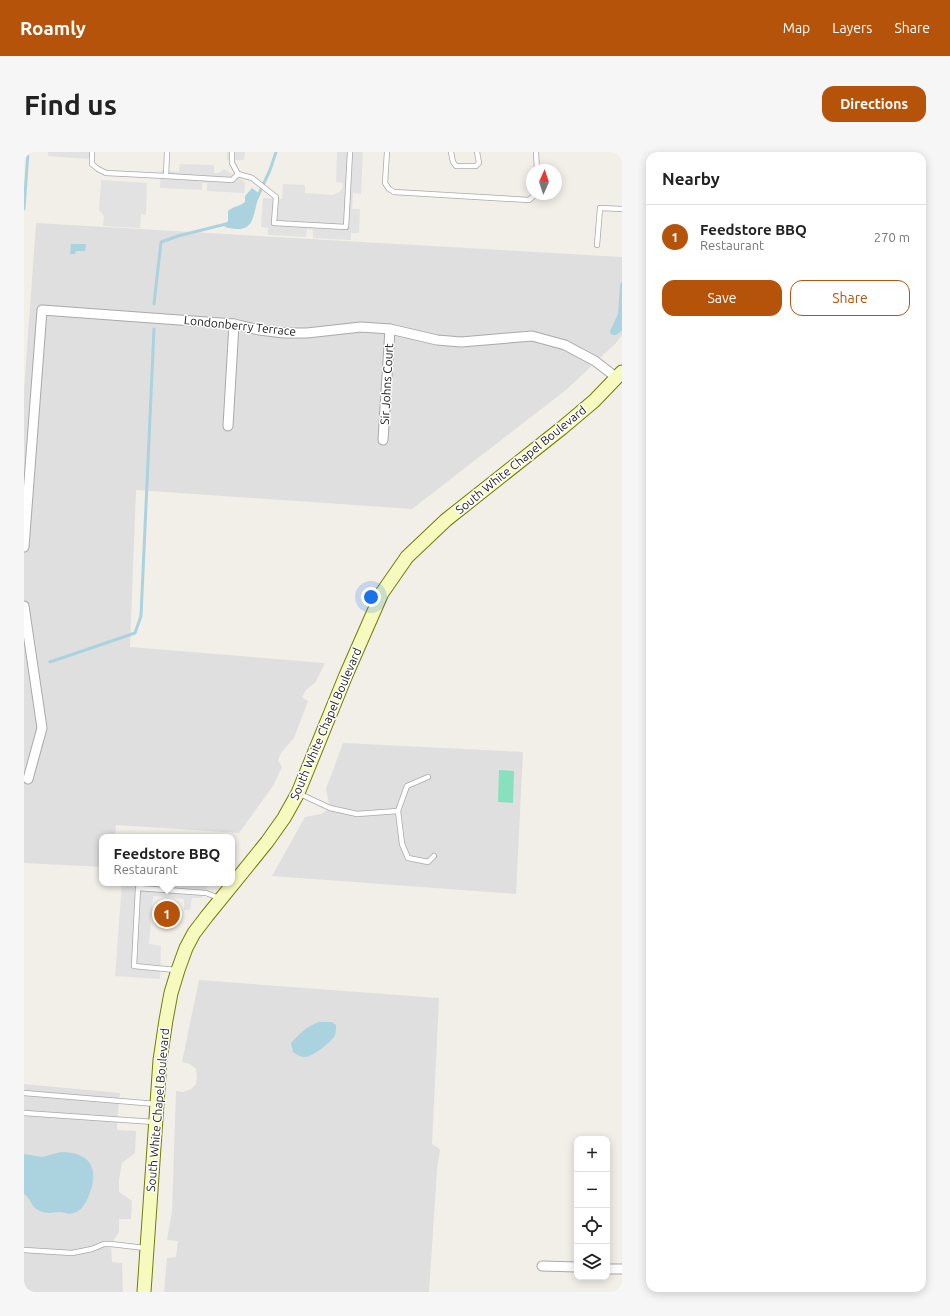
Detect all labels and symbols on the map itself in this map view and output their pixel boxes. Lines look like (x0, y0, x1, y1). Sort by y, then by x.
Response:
north arrow (526, 164, 562, 200)
street label: Londonberry Terrace (183, 313, 297, 338)
street label: Sir Johns Court (378, 343, 395, 425)
street label: South White Chapel Boulevard (453, 403, 589, 516)
your location (361, 587, 381, 607)
street label: South White Chapel Boulevard (287, 646, 364, 802)
pin: 1 (154, 899, 180, 929)
street label: South White Chapel Boulevard (144, 1028, 171, 1192)

